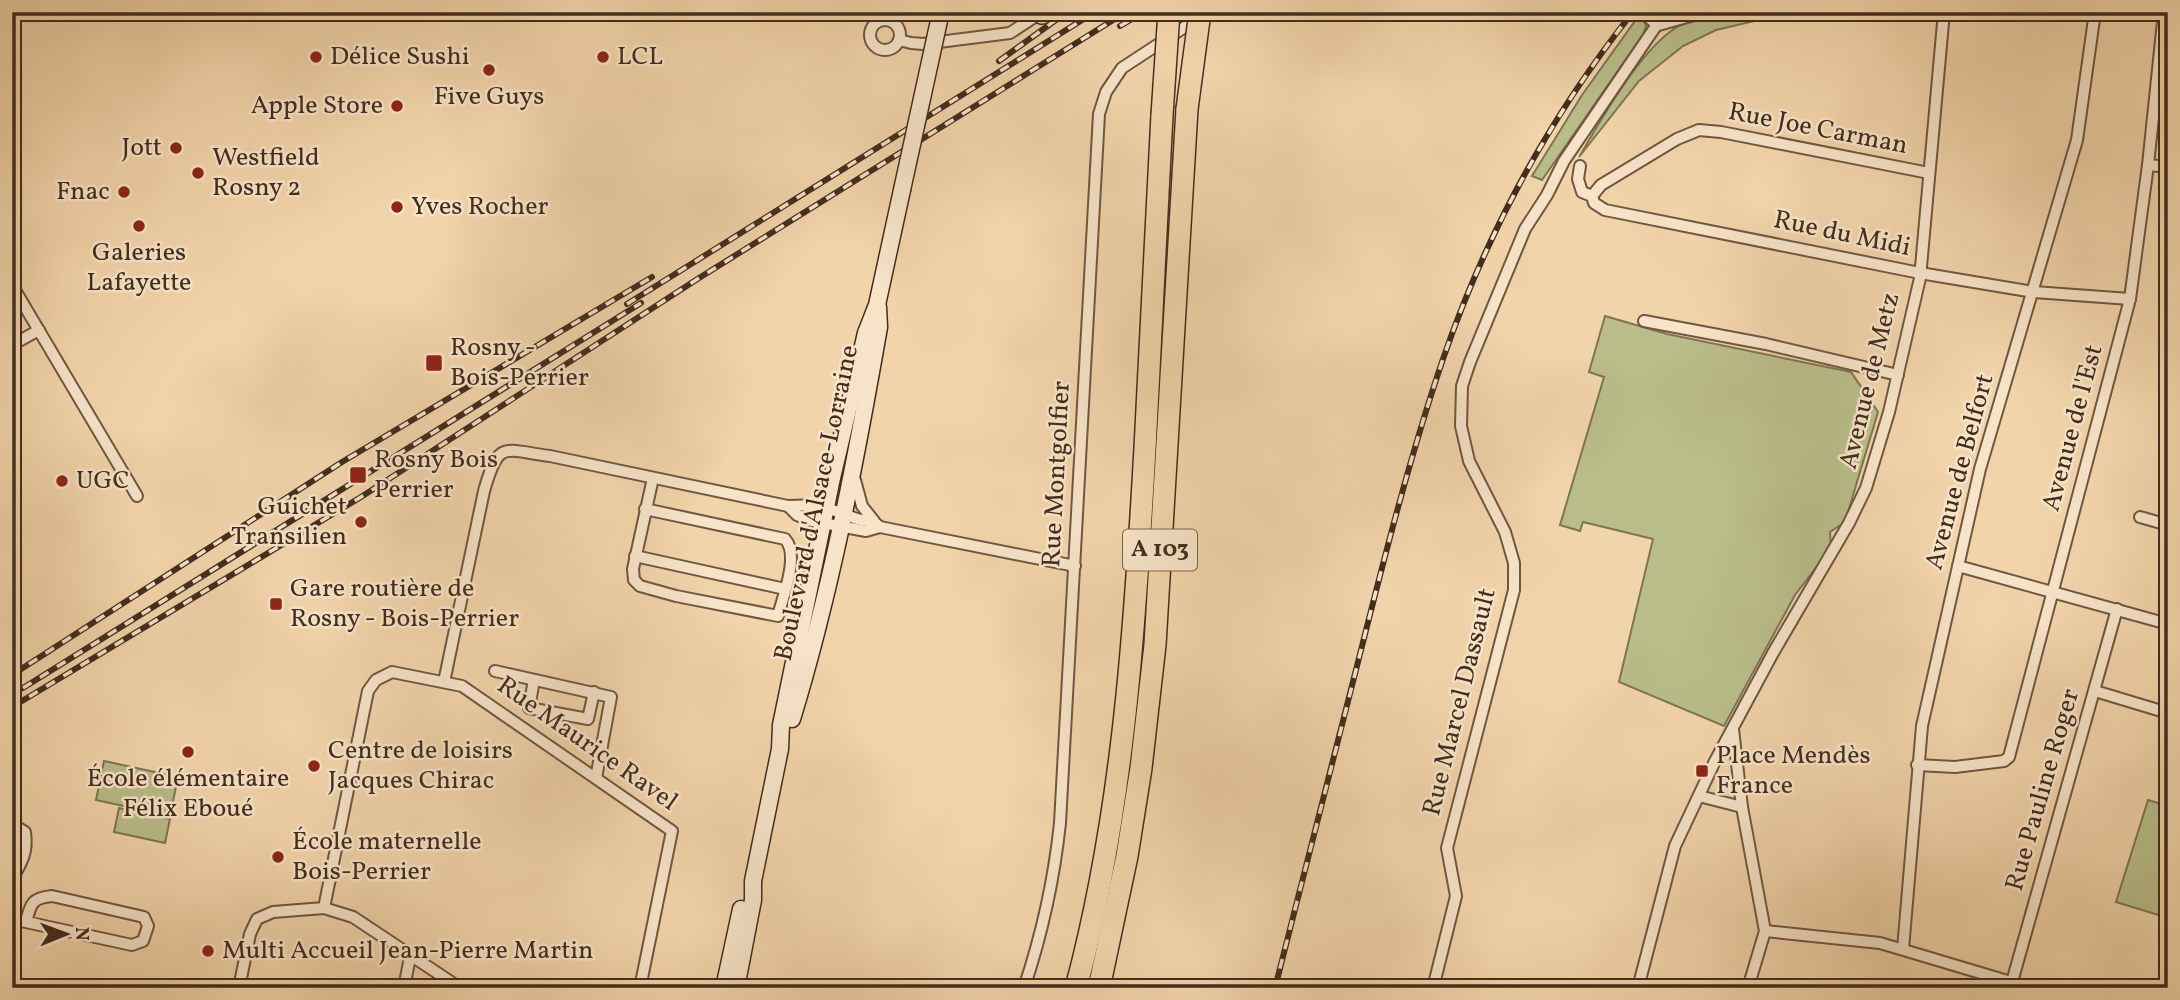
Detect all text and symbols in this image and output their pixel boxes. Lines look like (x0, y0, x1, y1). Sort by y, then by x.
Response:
place label: Délice Sushi (330, 39, 470, 75)
place label: LCL (617, 39, 664, 75)
marker: Délice Sushi (308, 49, 324, 65)
marker: LCL (595, 49, 611, 65)
marker: Five Guys (481, 62, 497, 78)
place label: Five Guys (434, 79, 544, 115)
place label: Apple Store (251, 88, 383, 124)
street label: Rue Joe Carman (1725, 94, 1911, 164)
marker: Apple Store (389, 98, 405, 114)
place label: Jott (122, 130, 162, 166)
marker: Jott (168, 140, 184, 156)
place label: Westfield Rosny 2 (212, 140, 320, 206)
marker: Westfield Rosny 2 (190, 165, 206, 181)
place label: Fnac (56, 174, 110, 210)
marker: Fnac (116, 184, 132, 200)
place label: Yves Rocher (411, 189, 549, 225)
marker: Yves Rocher (389, 199, 405, 215)
street label: Rue du Midi (1770, 202, 1914, 266)
marker: Galeries Lafayette (131, 218, 147, 234)
place label: Galeries Lafayette (87, 235, 191, 301)
street label: Avenue de Metz (1831, 289, 1909, 473)
place label: Rosny - Bois-Perrier (450, 330, 589, 396)
street label: Avenue de l'Est (2033, 341, 2113, 515)
street label: Boulevard d'Alsace-Lorraine (766, 342, 868, 664)
marker: Rosny - Bois-Perrier (424, 353, 444, 373)
street label: Avenue de Belfort (1917, 370, 2003, 574)
street label: Rue Montgolfier (1034, 380, 1080, 568)
place label: Rosny Bois Perrier (374, 442, 498, 508)
place label: UGC (76, 463, 130, 499)
marker: Rosny Bois Perrier (348, 465, 368, 485)
marker: UGC (54, 473, 70, 489)
place label: Guichet Transilien (231, 489, 347, 555)
marker: Guichet Transilien (353, 514, 369, 530)
road number: A 103 (1123, 530, 1197, 570)
place label: Gare routière de Rosny - Bois-Perrier (290, 571, 519, 637)
street label: Rue Marcel Dassault (1414, 584, 1506, 820)
marker: Gare routière de Rosny - Bois-Perrier (268, 596, 284, 612)
street label: Rue Maurice Ravel (489, 668, 685, 820)
street label: Rue Pauline Roger (1997, 685, 2089, 895)
place label: Centre de loisirs Jacques Chirac (328, 733, 513, 799)
place label: Place Mendès France (1716, 738, 1871, 804)
marker: École élémentaire Félix Eboué (180, 744, 196, 760)
marker: Centre de loisirs Jacques Chirac (306, 758, 322, 774)
place label: École élémentaire Félix Eboué (87, 761, 289, 827)
marker: Place Mendès France (1694, 763, 1710, 779)
place label: École maternelle Bois-Perrier (292, 824, 482, 890)
marker: École maternelle Bois-Perrier (270, 849, 286, 865)
north arrow (32, 898, 102, 968)
text: N (68, 927, 94, 941)
place label: Multi Accueil Jean-Pierre Martin (222, 933, 594, 969)
marker: Multi Accueil Jean-Pierre Martin (200, 943, 216, 959)

